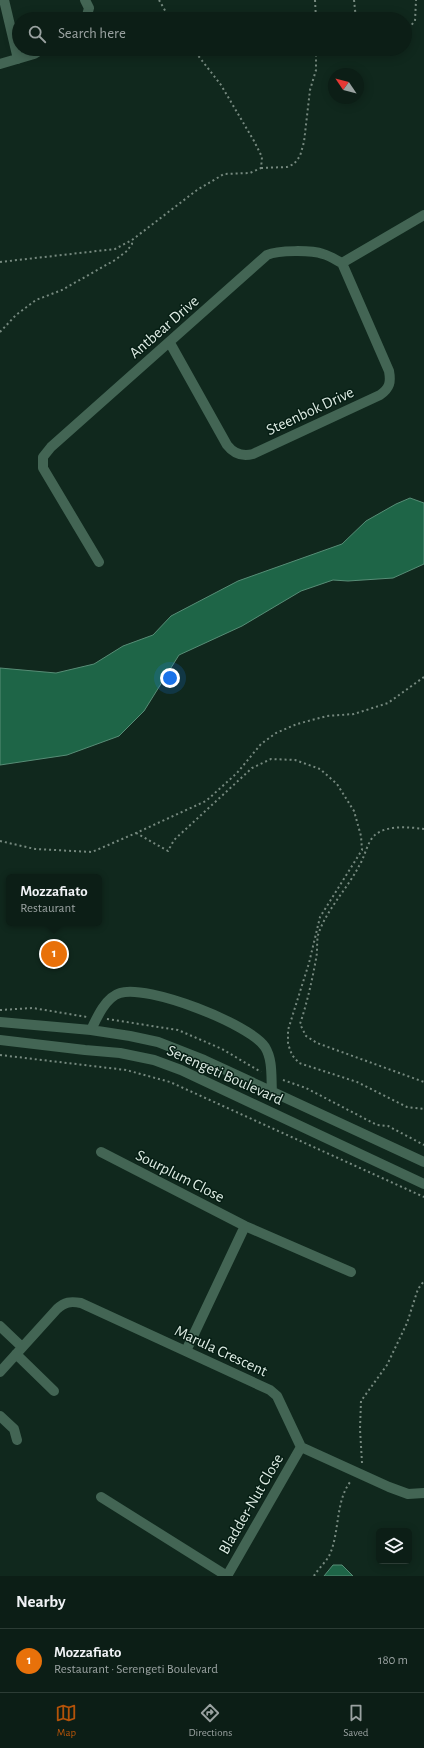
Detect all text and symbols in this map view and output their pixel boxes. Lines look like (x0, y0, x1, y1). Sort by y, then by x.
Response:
search box (12, 12, 412, 56)
icon: search (26, 23, 48, 45)
text: Search here (58, 26, 126, 41)
north arrow (328, 68, 364, 104)
street label: Antbear Drive (126, 293, 202, 361)
street label: Steenbok Drive (264, 384, 356, 438)
your location (160, 668, 180, 688)
popup (6, 874, 102, 926)
text: Mozzafiato (20, 884, 88, 899)
text: Restaurant (20, 902, 75, 915)
pin: 1 (41, 939, 67, 969)
street label: Serengeti Boulevard (165, 1042, 285, 1108)
street label: Sourplum Close (133, 1147, 227, 1205)
street label: Marula Crescent (172, 1323, 270, 1379)
street label: Bladder-Nut Close (216, 1451, 286, 1557)
map controls (376, 1528, 412, 1564)
button: layers (376, 1528, 412, 1564)
text: Nearby (16, 1593, 66, 1610)
text: Mozzafiato (54, 1645, 121, 1660)
text: 1 (27, 1654, 31, 1667)
text: 180 m (378, 1654, 408, 1667)
text: Restaurant · Serengeti Boulevard (54, 1663, 218, 1676)
tab: Map (55, 1702, 77, 1739)
tab: Directions (188, 1702, 232, 1739)
tab: Saved (343, 1702, 368, 1739)

